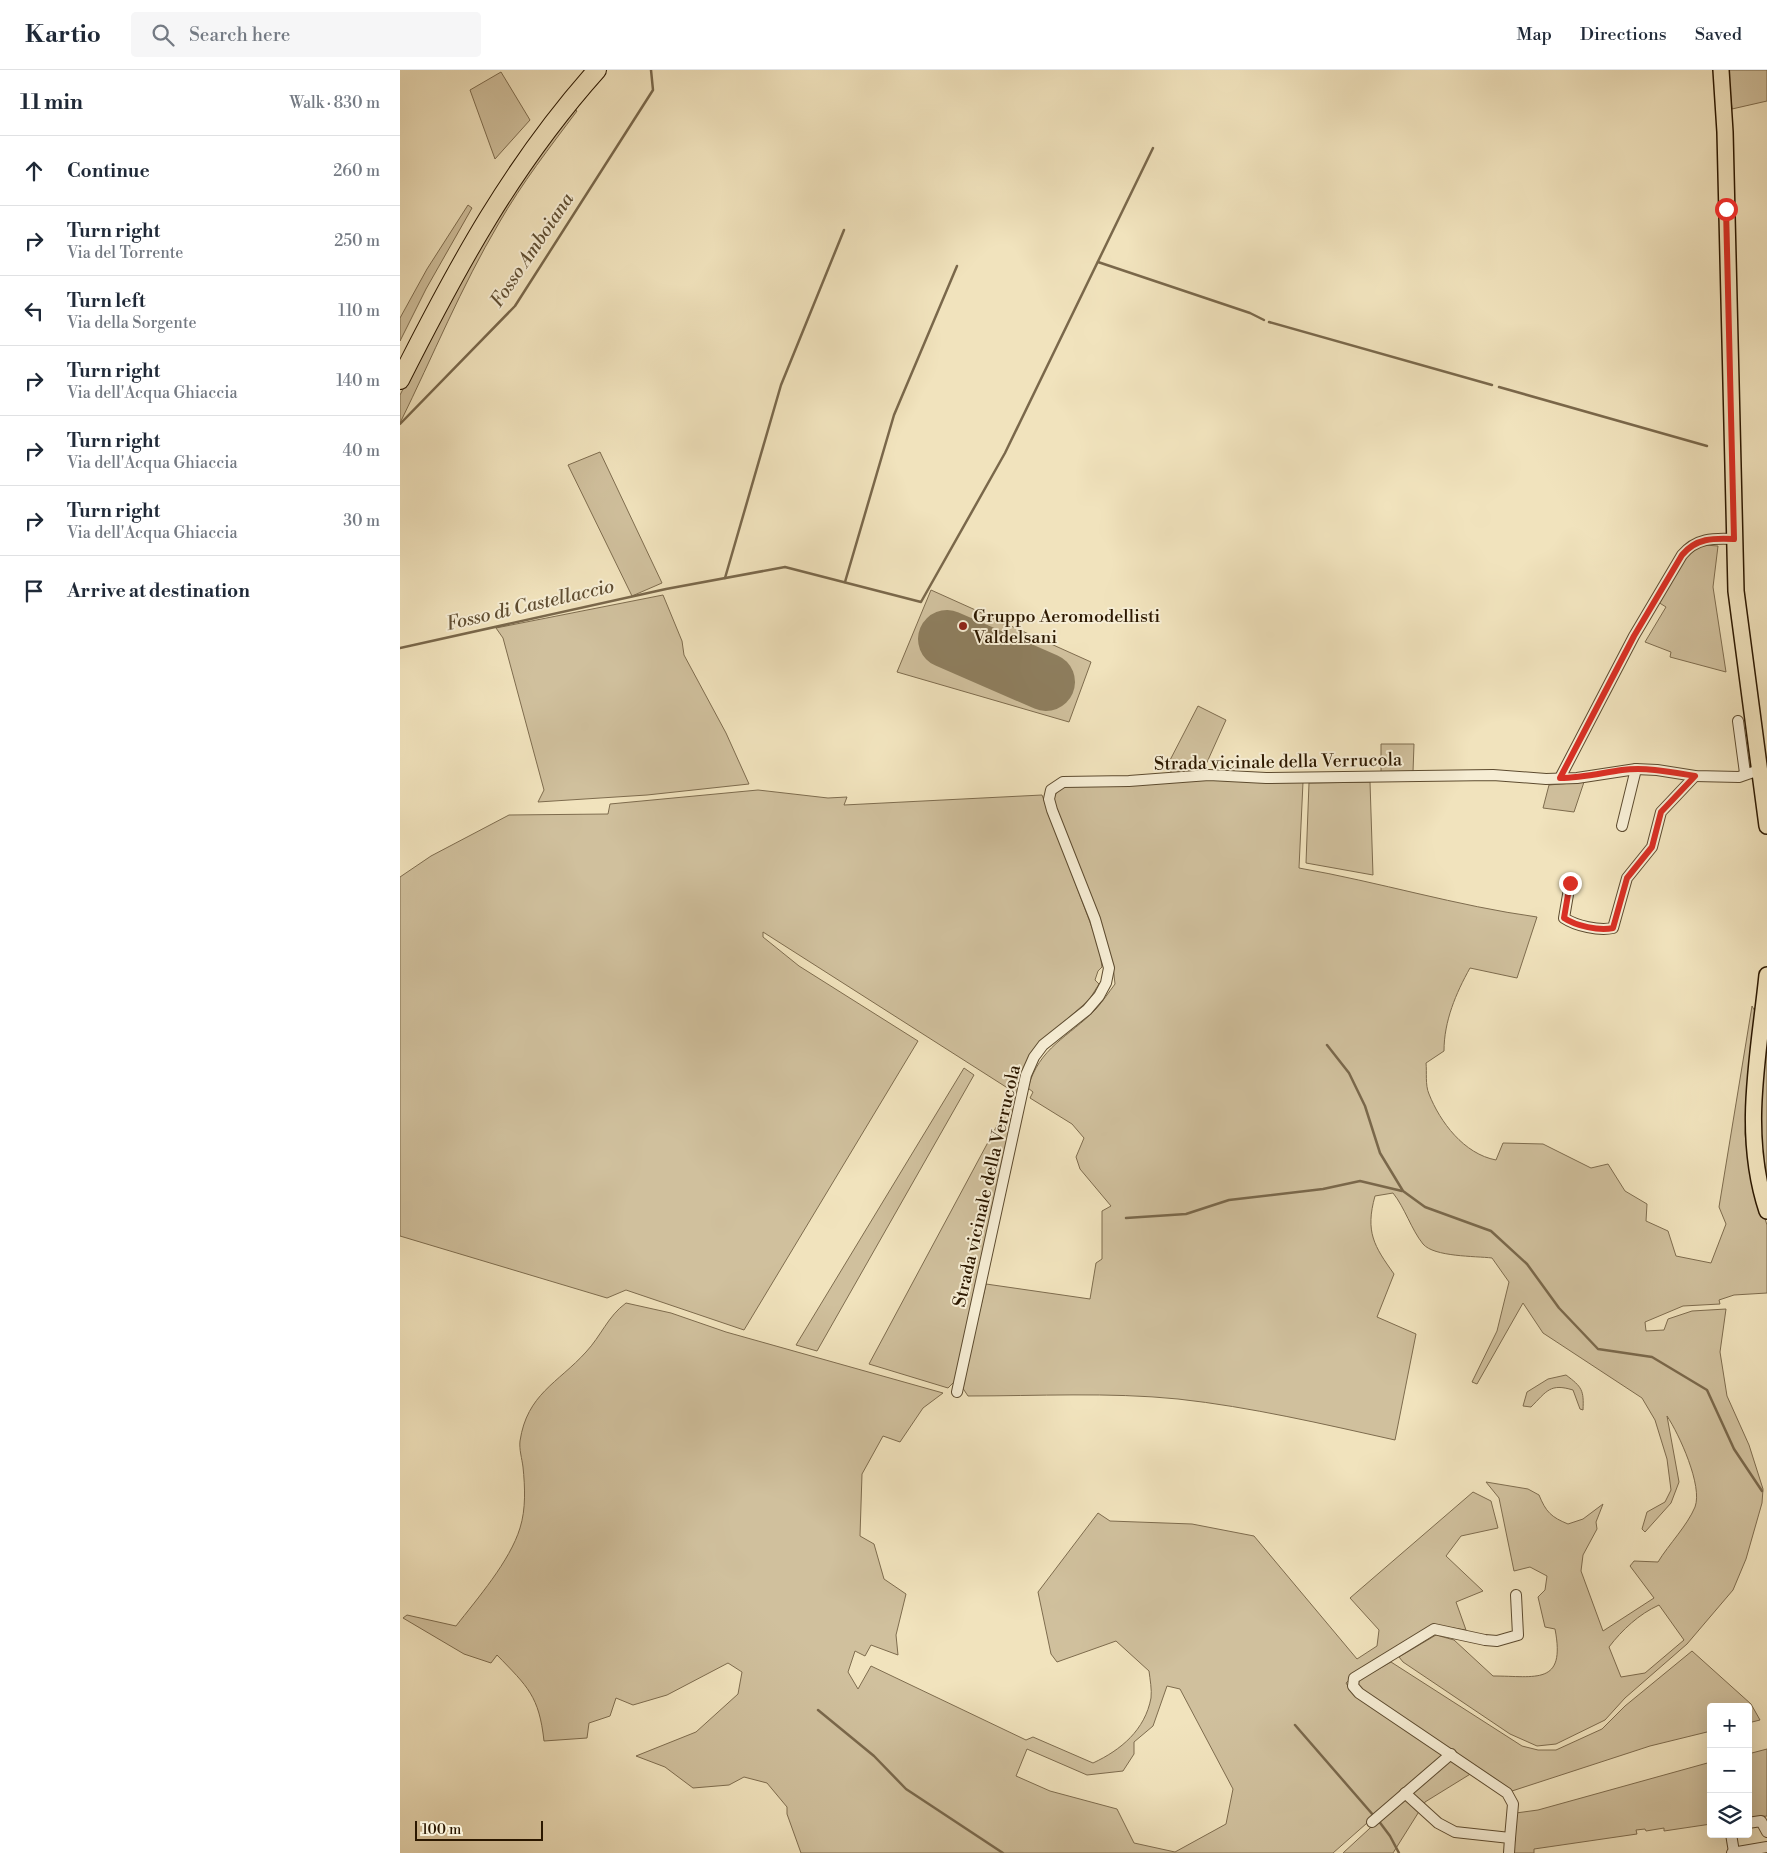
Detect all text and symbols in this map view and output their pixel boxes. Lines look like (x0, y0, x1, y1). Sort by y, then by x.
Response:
search box (131, 12, 481, 57)
text: Kartio (25, 20, 101, 50)
icon: search (149, 21, 177, 49)
text: Search here (189, 23, 290, 47)
text: Map (1516, 23, 1552, 46)
text: Directions (1580, 23, 1667, 46)
text: Saved (1695, 23, 1742, 46)
text: 11 min (20, 90, 83, 116)
text: Walk · 830 m (290, 93, 380, 113)
icon: ahead (20, 157, 48, 185)
text: Continue (67, 159, 150, 183)
text: 260 m (333, 161, 380, 181)
water label: Fosso Amboiana (485, 188, 579, 312)
route start (1715, 198, 1738, 221)
text: Turn right (67, 219, 160, 243)
icon: right (20, 227, 48, 255)
text: 250 m (334, 231, 380, 251)
text: Via del Torrente (67, 243, 183, 263)
text: Turn left (67, 289, 146, 313)
icon: left (20, 297, 48, 325)
text: 110 m (338, 301, 380, 321)
text: Via della Sorgente (67, 313, 197, 333)
text: Turn right (67, 359, 160, 383)
icon: right (20, 367, 48, 395)
text: 140 m (336, 371, 380, 391)
text: Via dell'Acqua Ghiaccia (67, 383, 238, 403)
text: Turn right (67, 429, 160, 453)
icon: right (20, 437, 48, 465)
text: 40 m (343, 441, 380, 461)
text: Via dell'Acqua Ghiaccia (67, 453, 238, 473)
text: Turn right (67, 499, 160, 523)
icon: right (20, 507, 48, 535)
text: 30 m (343, 511, 380, 531)
text: Via dell'Acqua Ghiaccia (67, 523, 238, 543)
water label: Fosso di Castellaccio (444, 574, 616, 636)
icon: arrive (20, 577, 48, 605)
text: Arrive at destination (67, 579, 250, 603)
place label: Gruppo Aeromodellisti Valdelsani (972, 605, 1160, 649)
marker: Gruppo Aeromodellisti Valdelsani (957, 620, 969, 632)
street label: Strada vicinale della Verrucola (1154, 748, 1403, 776)
route end (1559, 872, 1582, 895)
street label: Strada vicinale della Verrucola (948, 1062, 1026, 1309)
map controls (1707, 1703, 1752, 1838)
button: + (1707, 1703, 1752, 1748)
button: − (1707, 1748, 1752, 1793)
button: layers (1707, 1793, 1752, 1838)
scale bar (415, 1818, 542, 1841)
text: 100 m (422, 1821, 461, 1839)

